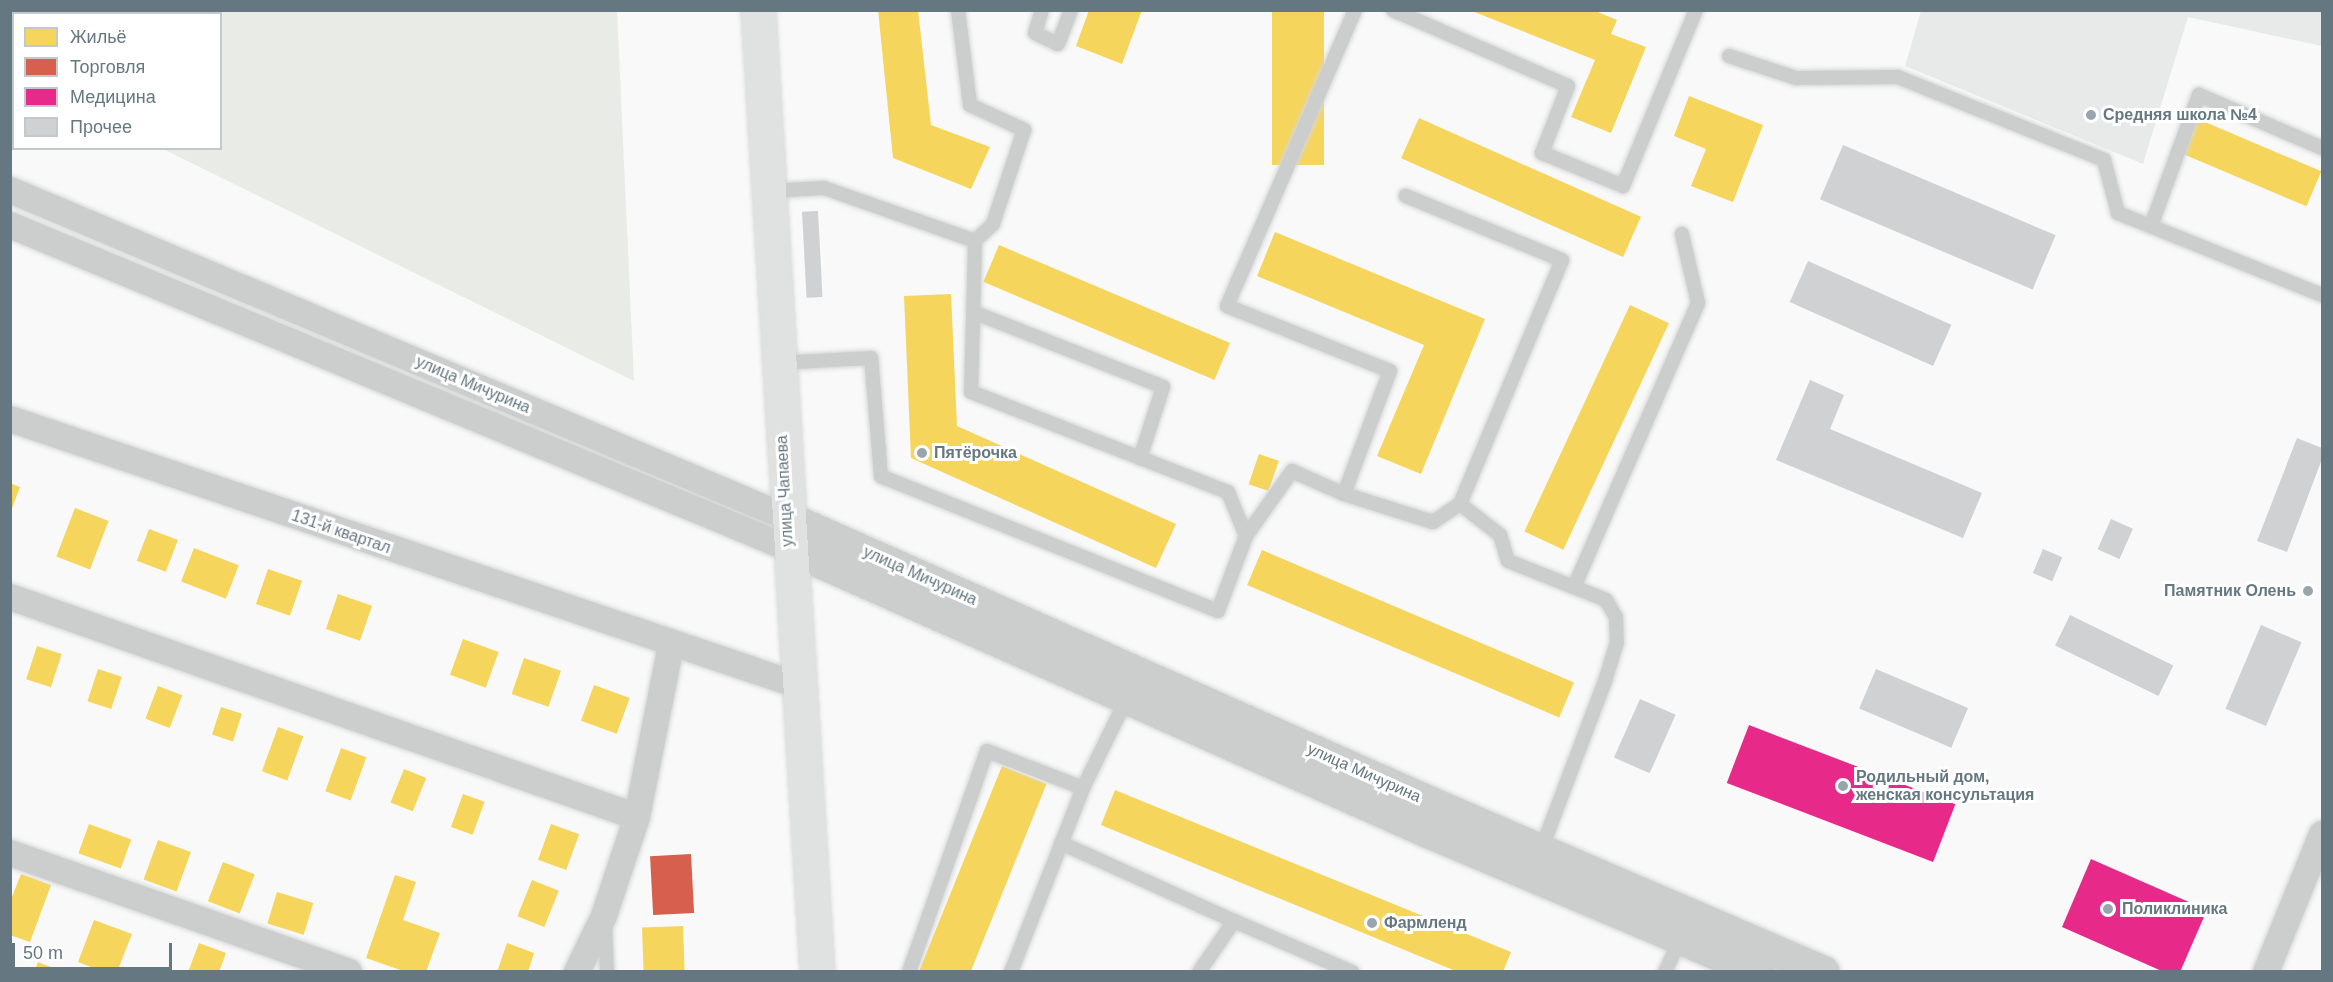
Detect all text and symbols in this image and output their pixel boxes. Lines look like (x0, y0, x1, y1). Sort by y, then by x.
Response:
legend (12, 12, 222, 150)
text: Жильё (70, 27, 127, 47)
text: Торговля (70, 57, 145, 77)
text: Медицина (70, 87, 156, 107)
place label: Средняя школа №4 (2103, 105, 2257, 125)
marker: Средняя школа №4 (2084, 108, 2098, 122)
text: Прочее (70, 117, 132, 137)
street label: улица Мичурина (413, 352, 533, 418)
street label: улица Чапаева (772, 435, 798, 547)
place label: Пятёрочка (934, 443, 1017, 463)
marker: Пятёрочка (915, 446, 929, 460)
street label: 131-й квартал (289, 506, 393, 558)
street label: улица Мичурина (860, 542, 980, 610)
place label: Памятник Олень (2164, 581, 2296, 601)
marker: Памятник Олень (2301, 584, 2315, 598)
street label: улица Мичурина (1304, 739, 1424, 807)
place label: Родильный дом, женская консультация (1856, 767, 2034, 805)
marker: Родильный дом, женская консультация (1834, 777, 1852, 795)
place label: Поликлиника (2122, 899, 2227, 919)
marker: Поликлиника (2099, 900, 2117, 918)
place label: Фармленд (1384, 913, 1467, 933)
marker: Фармленд (1365, 916, 1379, 930)
scale bar (15, 931, 176, 969)
text: 50 m (23, 943, 63, 963)

